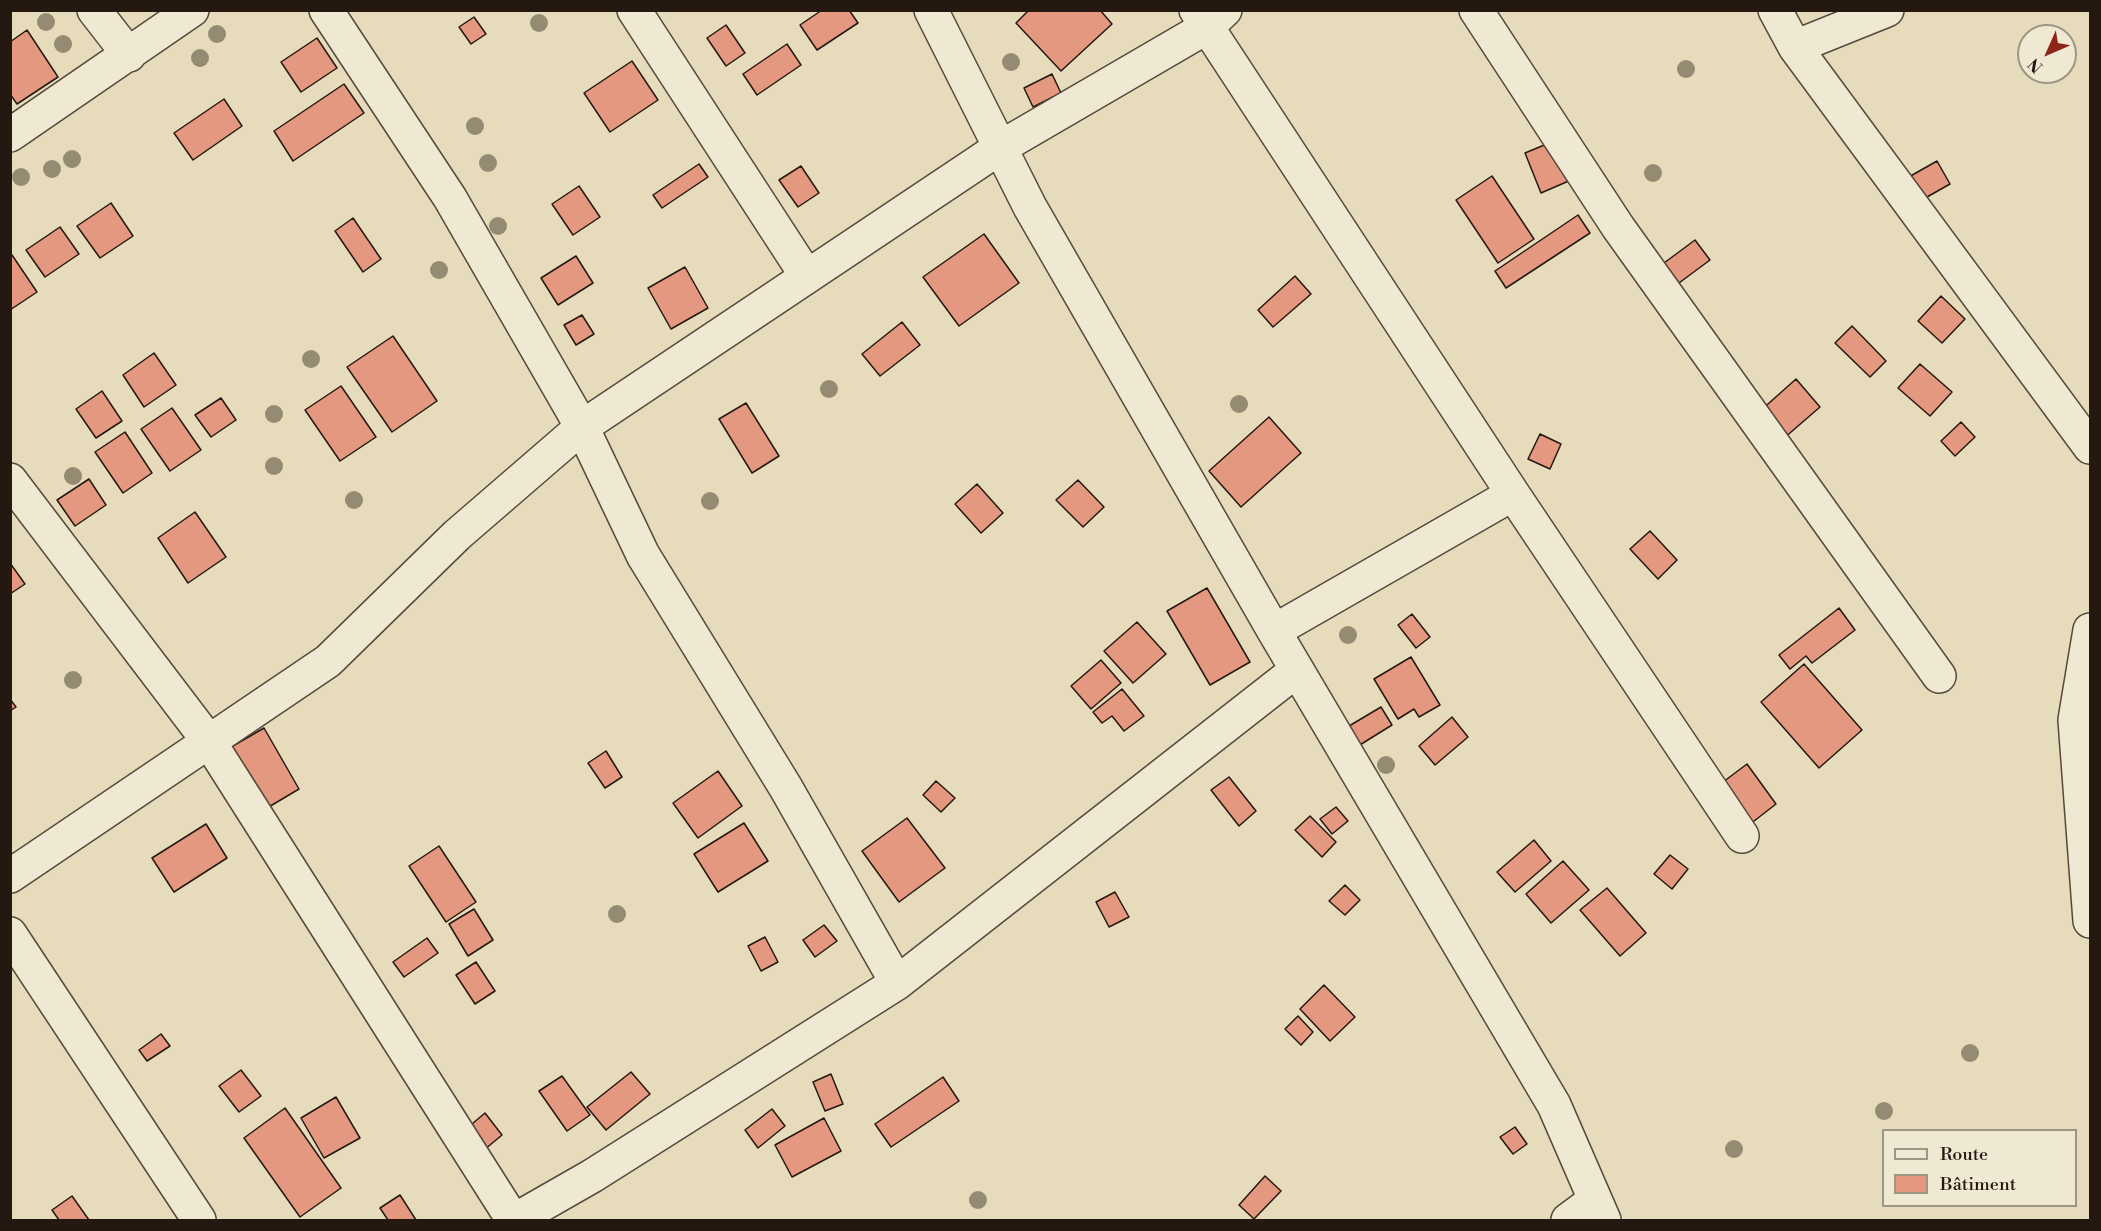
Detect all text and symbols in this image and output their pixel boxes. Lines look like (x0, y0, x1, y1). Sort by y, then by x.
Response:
north arrow (2017, 24, 2077, 84)
text: N (2024, 54, 2047, 77)
legend (1882, 1129, 2077, 1207)
text: Route (1940, 1143, 1988, 1166)
text: Bâtiment (1940, 1173, 2016, 1196)

